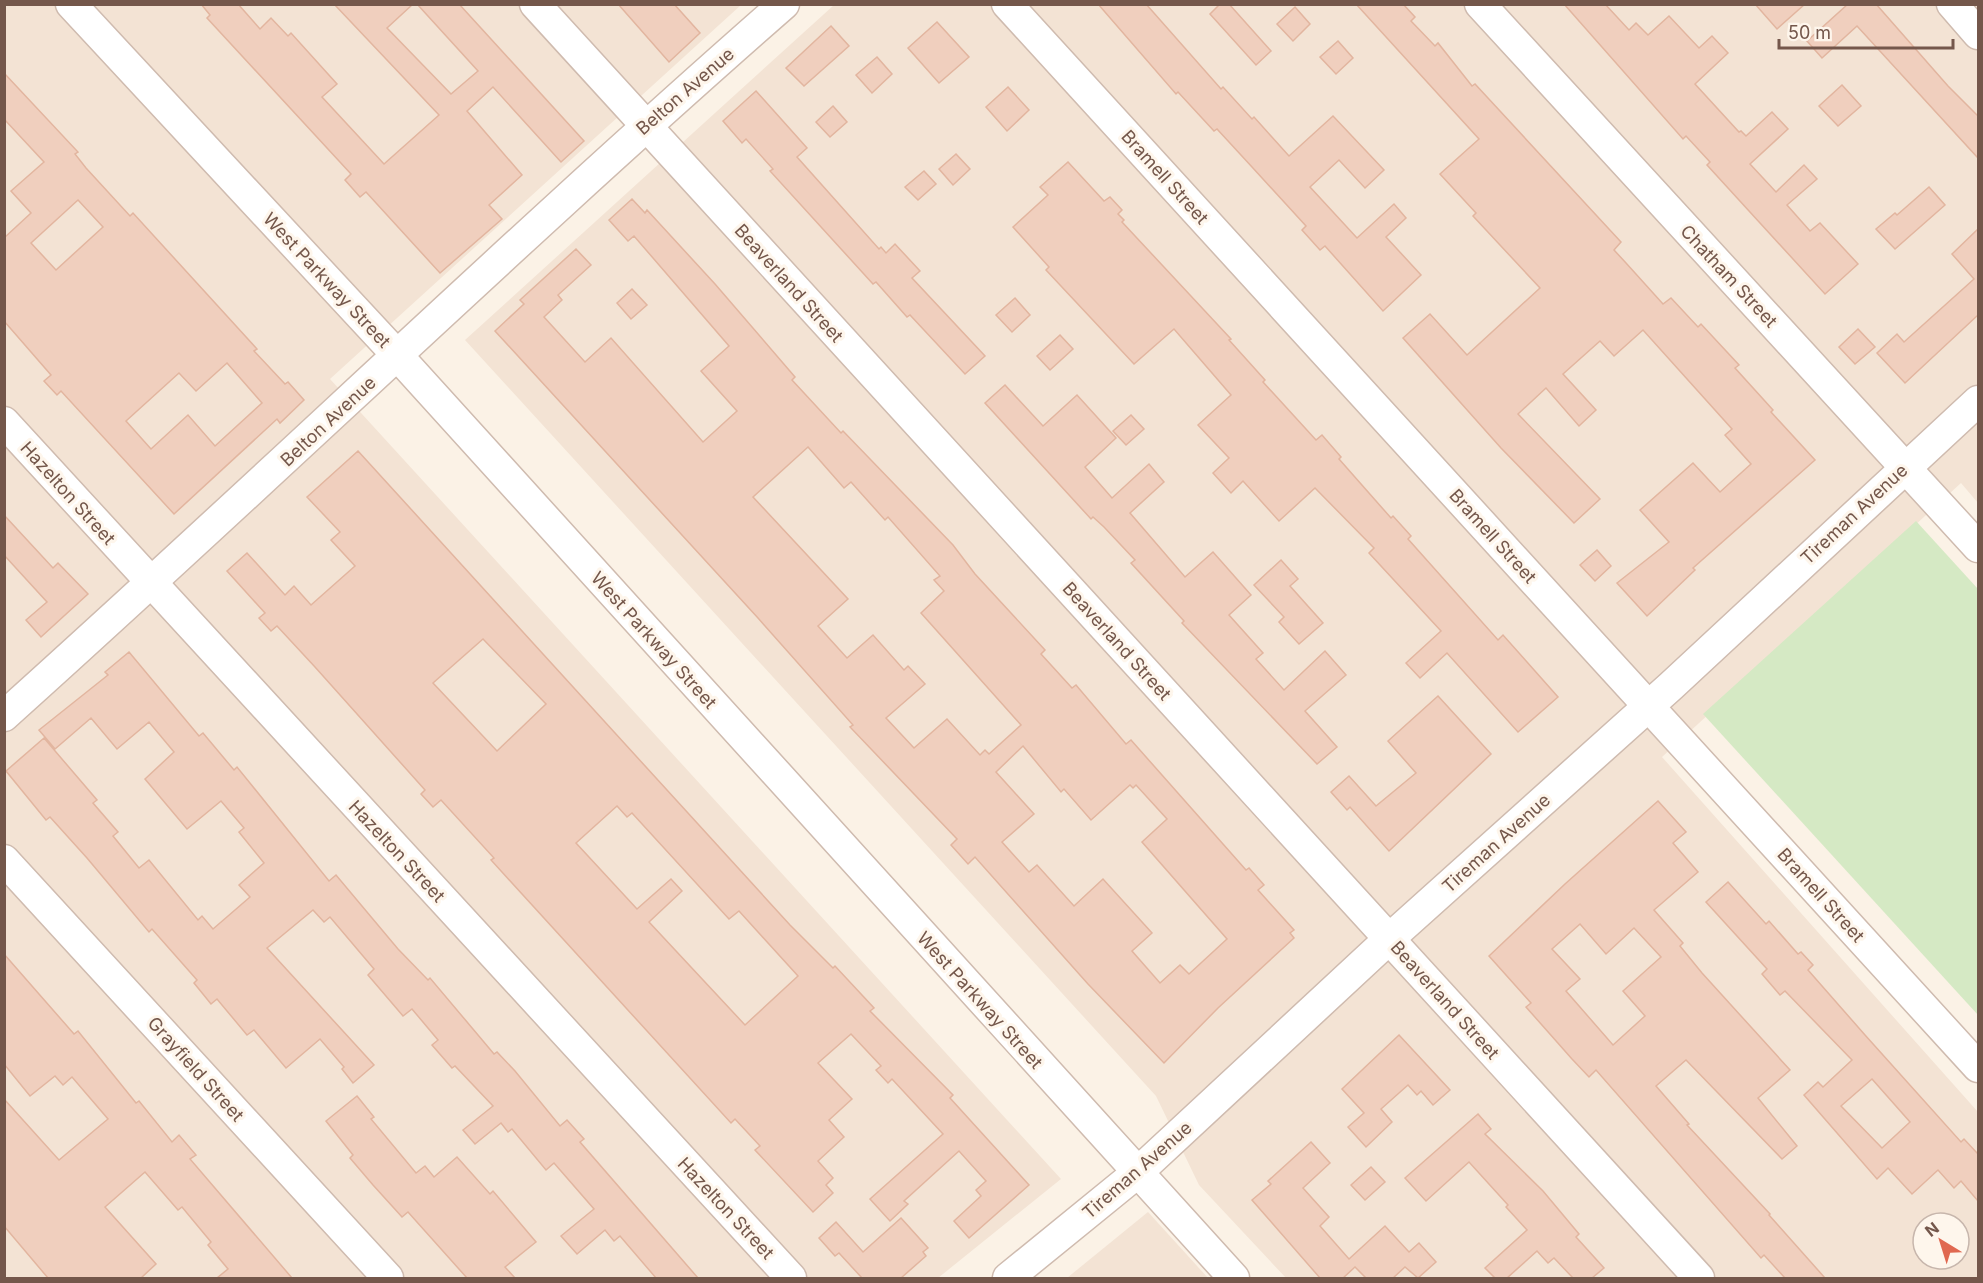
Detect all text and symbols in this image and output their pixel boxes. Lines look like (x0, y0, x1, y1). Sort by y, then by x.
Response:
scale bar (1779, 12, 1953, 50)
text: 50 m (1788, 22, 1831, 43)
street label: Belton Avenue (632, 43, 738, 139)
street label: Bramell Street (1117, 126, 1213, 229)
street label: West Parkway Street (259, 208, 395, 352)
street label: Beaverland Street (730, 220, 848, 346)
street label: Chatham Street (1676, 221, 1782, 332)
street label: Belton Avenue (276, 372, 380, 470)
street label: Hazelton Street (16, 437, 120, 549)
street label: Tireman Avenue (1796, 459, 1912, 569)
street label: Bramell Street (1445, 485, 1541, 588)
street label: West Parkway Street (587, 567, 721, 713)
street label: Beaverland Street (1058, 578, 1176, 704)
street label: Tireman Avenue (1438, 789, 1554, 897)
street label: Hazelton Street (345, 796, 450, 906)
street label: Bramell Street (1773, 844, 1869, 947)
street label: West Parkway Street (913, 927, 1047, 1073)
street label: Beaverland Street (1386, 937, 1504, 1063)
street label: Grayfield Street (144, 1012, 248, 1126)
street label: Tireman Avenue (1078, 1117, 1196, 1223)
street label: Hazelton Street (674, 1153, 779, 1263)
north arrow (1911, 1211, 1971, 1271)
text: N (1921, 1218, 1943, 1241)

